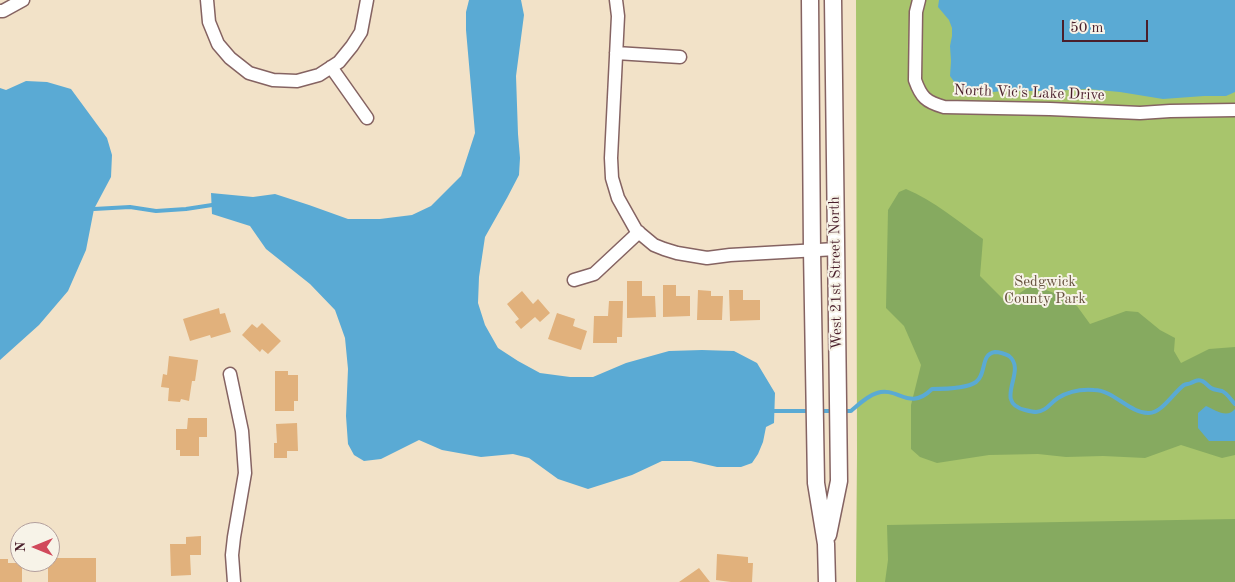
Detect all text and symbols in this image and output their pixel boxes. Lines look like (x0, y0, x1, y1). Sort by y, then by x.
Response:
scale bar (1065, 10, 1151, 42)
text: 50 m (1070, 21, 1104, 36)
street label: North Vic's Lake Drive (953, 81, 1105, 105)
street label: West 21st Street North (826, 196, 846, 350)
park label: Sedgwick County Park (1004, 273, 1086, 308)
north arrow (10, 522, 60, 572)
text: N (14, 542, 28, 552)

